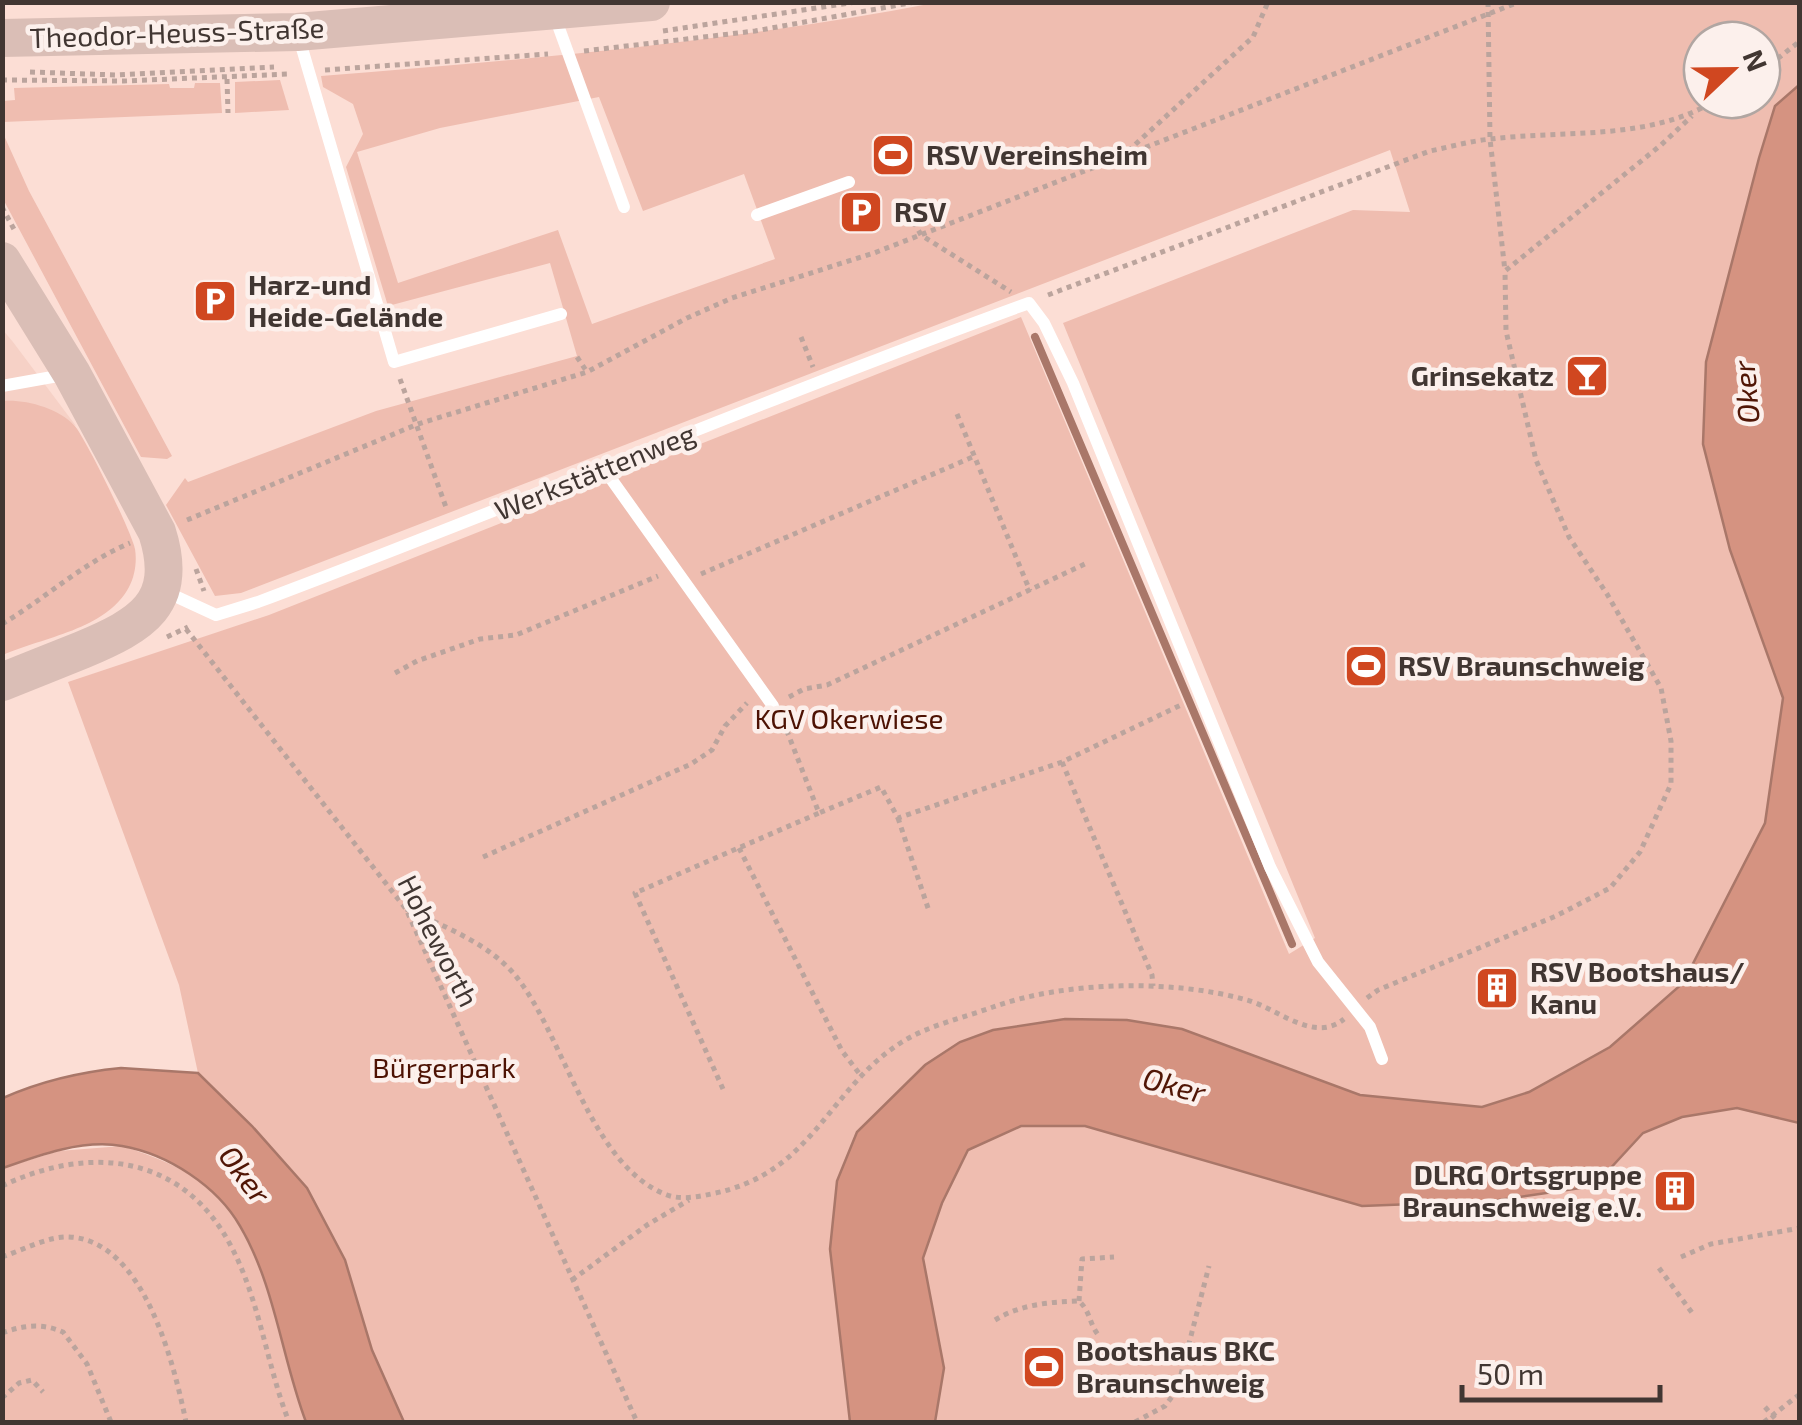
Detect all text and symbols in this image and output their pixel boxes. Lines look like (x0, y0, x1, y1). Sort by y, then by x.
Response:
street label: Theodor-Heuss-Straße (29, 10, 325, 54)
north arrow (1682, 20, 1782, 120)
text: N (1737, 45, 1776, 76)
sports icon: RSV Vereinsheim (870, 132, 916, 178)
place label: RSV Vereinsheim (926, 137, 1148, 171)
parking icon: RSV (838, 189, 884, 235)
place label: RSV (894, 194, 947, 228)
place label: Harz-und Heide-Gelände (248, 267, 443, 333)
parking icon: Harz-und Heide-Gelände (192, 278, 238, 324)
bar icon: Grinsekatz (1564, 353, 1610, 399)
place label: Grinsekatz (1411, 358, 1554, 392)
water label: Oker (1724, 358, 1766, 425)
street label: Werkstättenweg (489, 415, 700, 527)
sports icon: RSV Braunschweig (1343, 643, 1389, 689)
place label: RSV Braunschweig (1398, 648, 1644, 682)
park label: KGV Okerwiese (754, 701, 944, 735)
street label: Hoheworth (391, 869, 486, 1012)
place label: RSV Bootshaus/ Kanu (1530, 954, 1745, 1020)
building icon: RSV Bootshaus/ Kanu (1474, 965, 1520, 1011)
park label: Bürgerpark (372, 1050, 516, 1084)
water label: Oker (1139, 1058, 1211, 1110)
water label: Oker (212, 1138, 280, 1211)
place label: DLRG Ortsgruppe Braunschweig e.V. (1402, 1157, 1642, 1223)
building icon: DLRG Ortsgruppe Braunschweig e.V. (1652, 1168, 1698, 1214)
place label: Bootshaus BKC Braunschweig (1076, 1333, 1275, 1399)
scale bar (1462, 1340, 1660, 1402)
sports icon: Bootshaus BKC Braunschweig (1021, 1344, 1067, 1390)
text: 50 m (1477, 1355, 1544, 1391)

